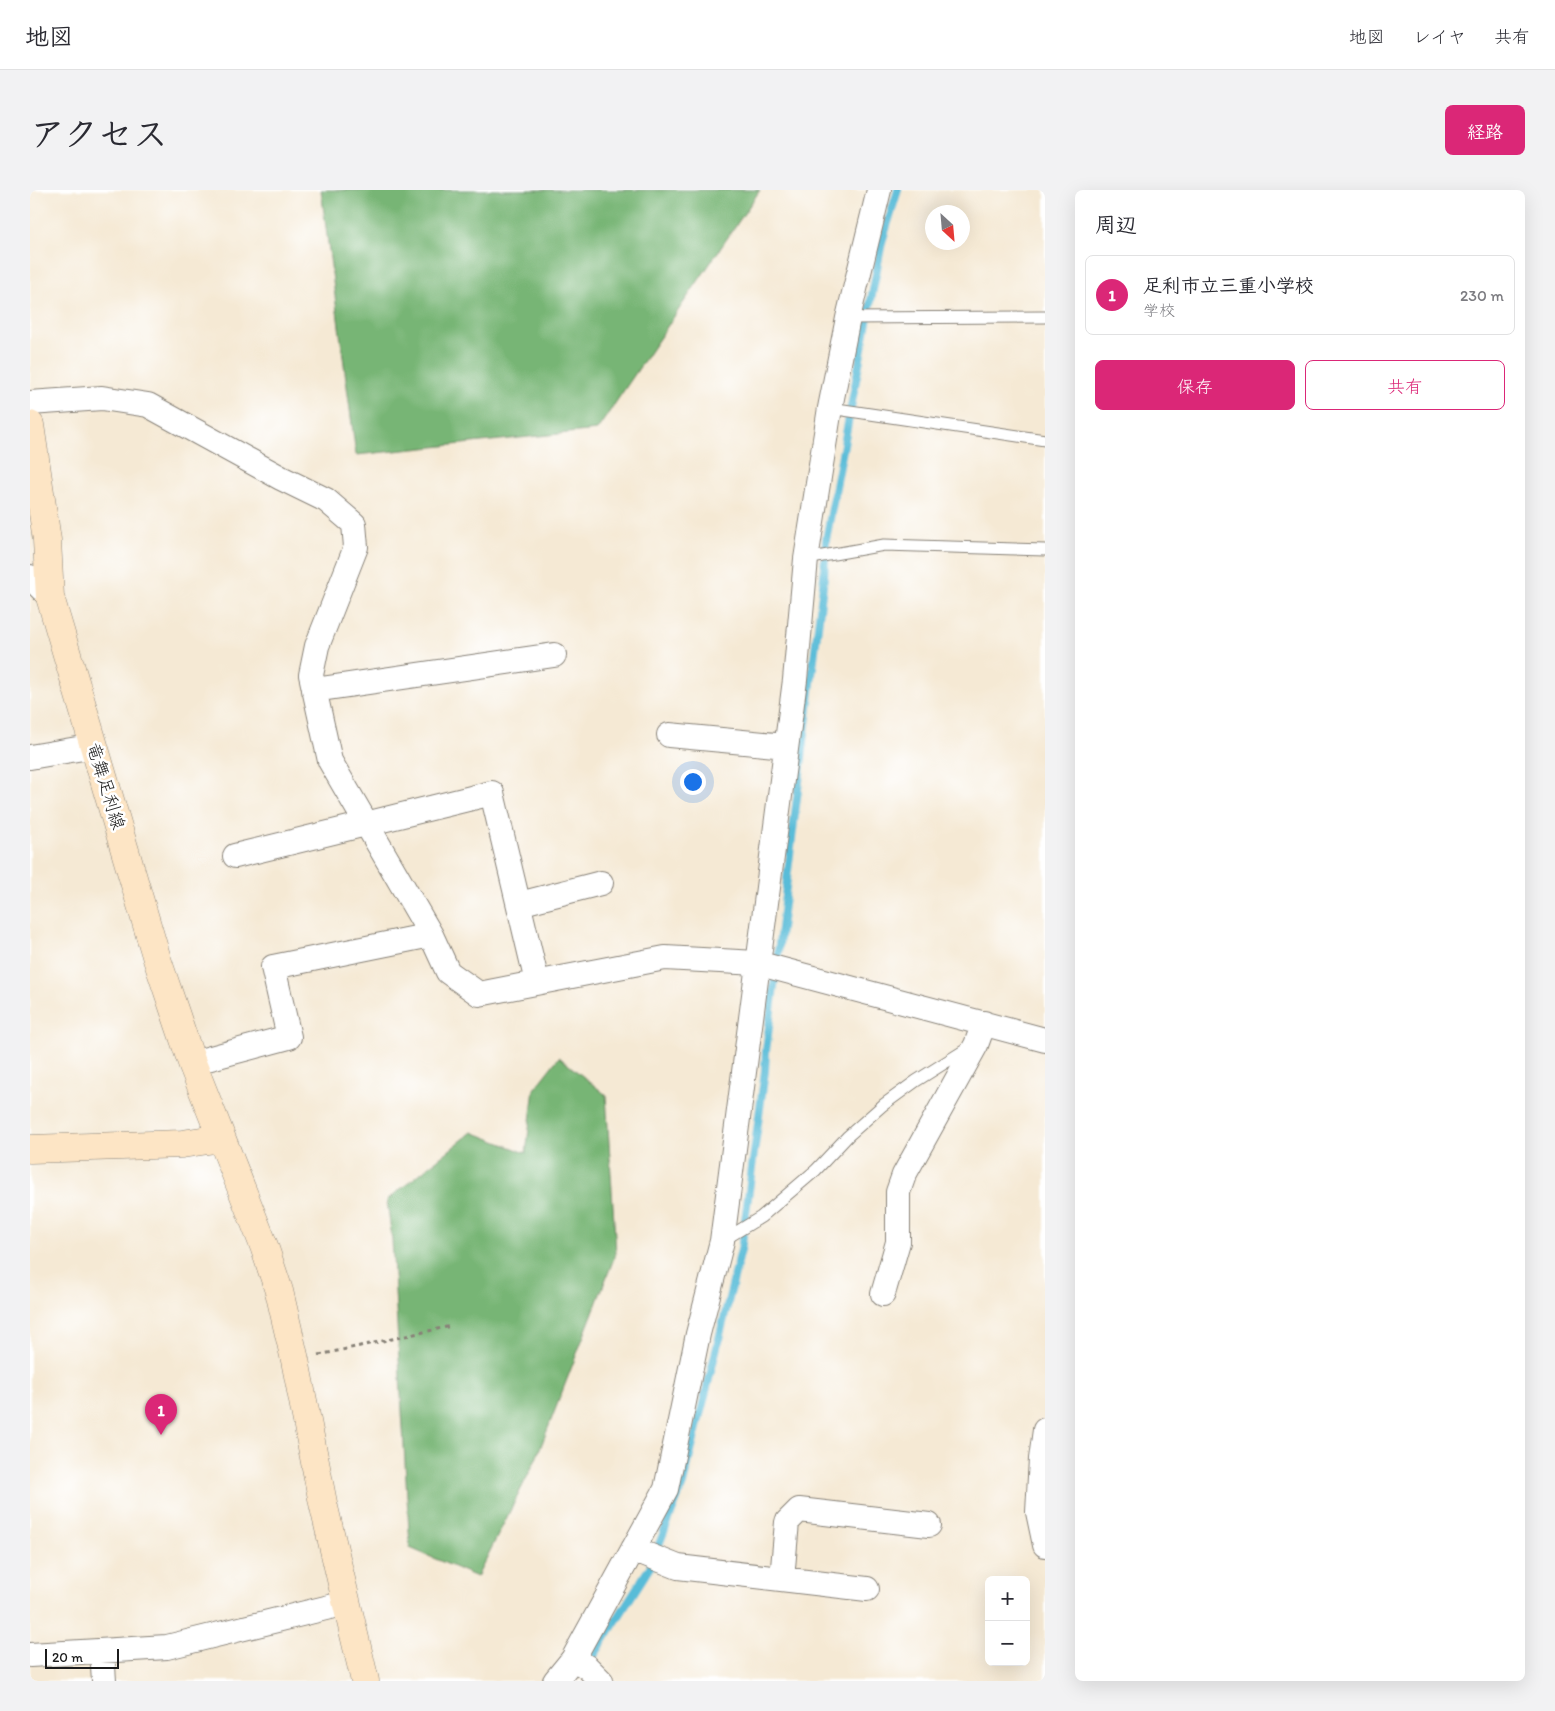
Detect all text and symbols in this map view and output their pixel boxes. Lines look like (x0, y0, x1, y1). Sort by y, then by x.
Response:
text: 地図 (25, 22, 73, 51)
text: 地図 (1349, 26, 1385, 48)
text: レイヤ (1413, 26, 1466, 48)
text: 共有 (1494, 26, 1530, 48)
button: 経路 (1445, 105, 1525, 155)
text: アクセス (30, 113, 168, 155)
north arrow (925, 205, 970, 250)
text: 周辺 (1095, 212, 1137, 237)
text: 足利市立三重小学校 (1143, 274, 1314, 297)
text: 1 (1108, 286, 1116, 305)
text: 230 m (1460, 286, 1504, 305)
text: 学校 (1143, 301, 1175, 320)
button: 保存 (1095, 360, 1295, 410)
button: 共有 (1305, 360, 1505, 410)
street label: 竜舞足利線 (82, 740, 130, 832)
your location (680, 769, 706, 795)
pin: 1 (145, 1394, 177, 1435)
map controls (985, 1576, 1030, 1666)
button: + (985, 1576, 1030, 1621)
button: − (985, 1621, 1030, 1666)
scale bar (45, 1646, 119, 1669)
text: 20 m (52, 1649, 83, 1666)

